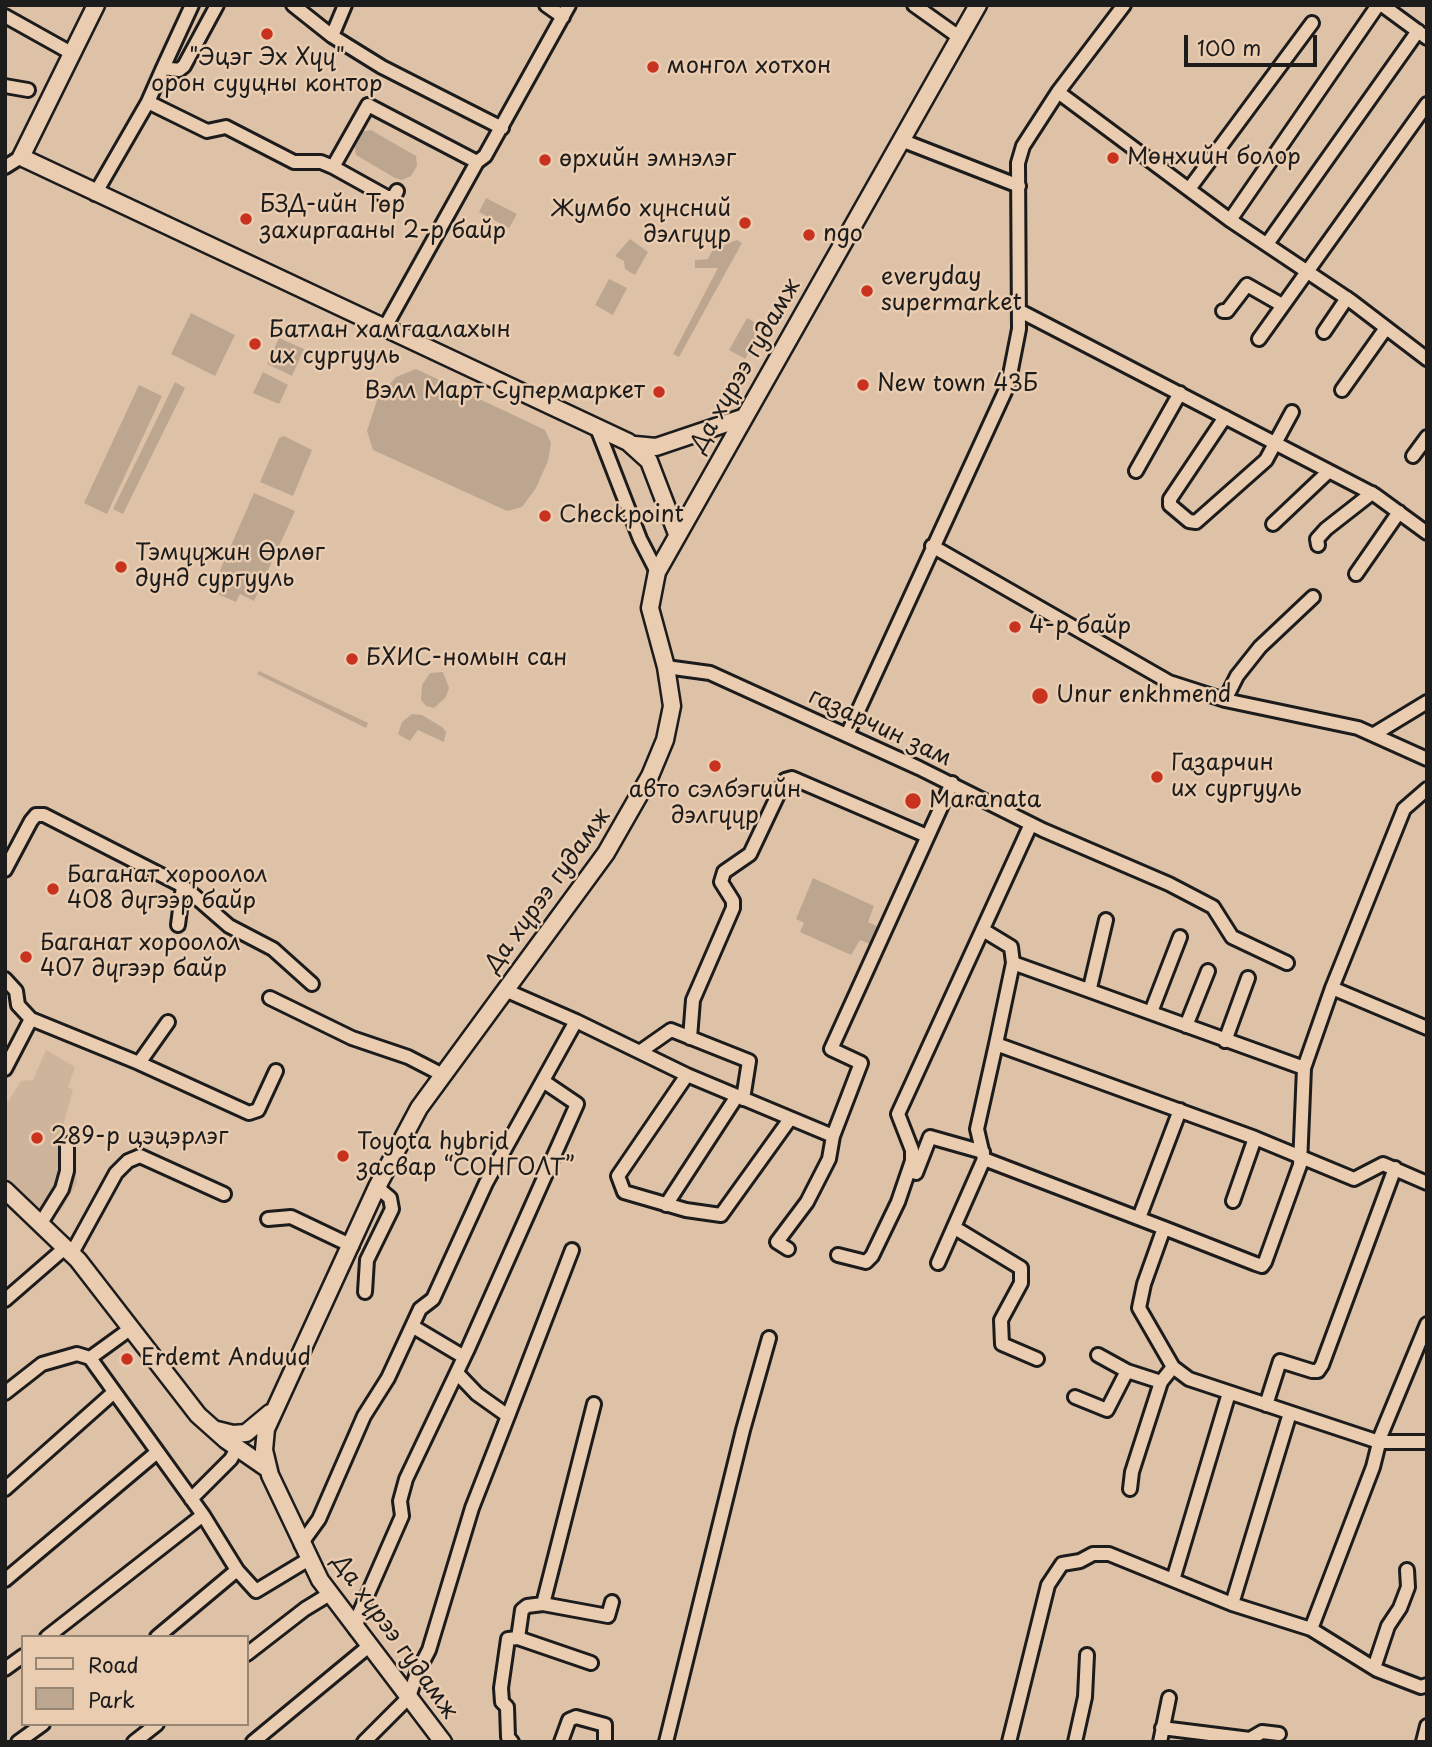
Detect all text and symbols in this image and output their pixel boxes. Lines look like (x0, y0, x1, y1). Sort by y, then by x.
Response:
scale bar (1187, 21, 1320, 65)
marker: "Эцэг Эх Хүү" орон сууцны контор (259, 26, 275, 42)
text: 100 m (1197, 31, 1261, 63)
place label: "Эцэг Эх Хүү" орон сууцны контор (151, 45, 383, 99)
place label: монгол хотхон (667, 53, 831, 81)
marker: монгол хотхон (645, 59, 661, 75)
place label: Мөнхийн болор (1127, 144, 1301, 172)
place label: өрхийн эмнэлэг (559, 146, 736, 174)
marker: Мөнхийн болор (1105, 150, 1121, 166)
marker: өрхийн эмнэлэг (537, 152, 553, 168)
place label: БЗД-ийн Төр захиргааны 2-р байр (260, 192, 506, 246)
place label: Жумбо хүнсний дэлгүүр (551, 196, 731, 250)
marker: БЗД-ийн Төр захиргааны 2-р байр (238, 211, 254, 227)
marker: Жумбо хүнсний дэлгүүр (737, 215, 753, 231)
place label: ngo (823, 221, 863, 249)
marker: ngo (801, 227, 817, 243)
place label: everyday supermarket (881, 264, 1022, 318)
street label: Да хүрээ гудамж (685, 274, 807, 458)
marker: everyday supermarket (859, 283, 875, 299)
place label: Батлан хамгаалахын их сургууль (269, 317, 511, 371)
marker: Батлан хамгаалахын их сургууль (247, 336, 263, 352)
place label: New town 43Б (877, 371, 1038, 399)
marker: New town 43Б (855, 377, 871, 393)
place label: Вэлл Март Супермаркет (364, 378, 645, 406)
marker: Вэлл Март Супермаркет (651, 384, 667, 400)
place label: Checkpoint (559, 502, 684, 530)
marker: Checkpoint (537, 508, 553, 524)
place label: Тэмүүжин Өрлөг дунд сургууль (135, 540, 325, 594)
marker: Тэмүүжин Өрлөг дунд сургууль (113, 559, 129, 575)
place label: 4-р байр (1029, 613, 1131, 641)
marker: 4-р байр (1007, 619, 1023, 635)
place label: БХИС-номын сан (366, 645, 567, 673)
marker: БХИС-номын сан (344, 651, 360, 667)
place label: Unur enkhmend (1056, 682, 1231, 710)
street label: газарчин зам (804, 683, 956, 773)
marker: Unur enkhmend (1030, 686, 1050, 706)
place label: Газарчин их сургууль (1171, 750, 1302, 804)
marker: авто сэлбэгийн дэлгүүр (707, 758, 723, 774)
marker: Газарчин их сургууль (1149, 769, 1165, 785)
place label: авто сэлбэгийн дэлгүүр (629, 777, 801, 831)
place label: Maranata (929, 787, 1041, 815)
marker: Maranata (903, 791, 923, 811)
street label: Да хүрээ гудамж (479, 804, 617, 978)
place label: Баганат хороолол 408 дүгээр байр (67, 862, 268, 916)
marker: Баганат хороолол 408 дүгээр байр (45, 881, 61, 897)
place label: Баганат хороолол 407 дүгээр байр (40, 930, 241, 984)
marker: Баганат хороолол 407 дүгээр байр (18, 949, 34, 965)
place label: 289-р цэцэрлэг (51, 1124, 228, 1152)
place label: Toyota hybrid засвар “СОНГОЛТ” (357, 1129, 575, 1183)
marker: 289-р цэцэрлэг (29, 1130, 45, 1146)
marker: Toyota hybrid засвар “СОНГОЛТ” (335, 1148, 351, 1164)
place label: Erdemt Anduud (141, 1345, 311, 1373)
marker: Erdemt Anduud (119, 1351, 135, 1367)
street label: Да хүрээ гудамж (325, 1550, 463, 1724)
legend (21, 1635, 248, 1726)
text: Road (88, 1648, 139, 1680)
text: Park (88, 1683, 135, 1715)

